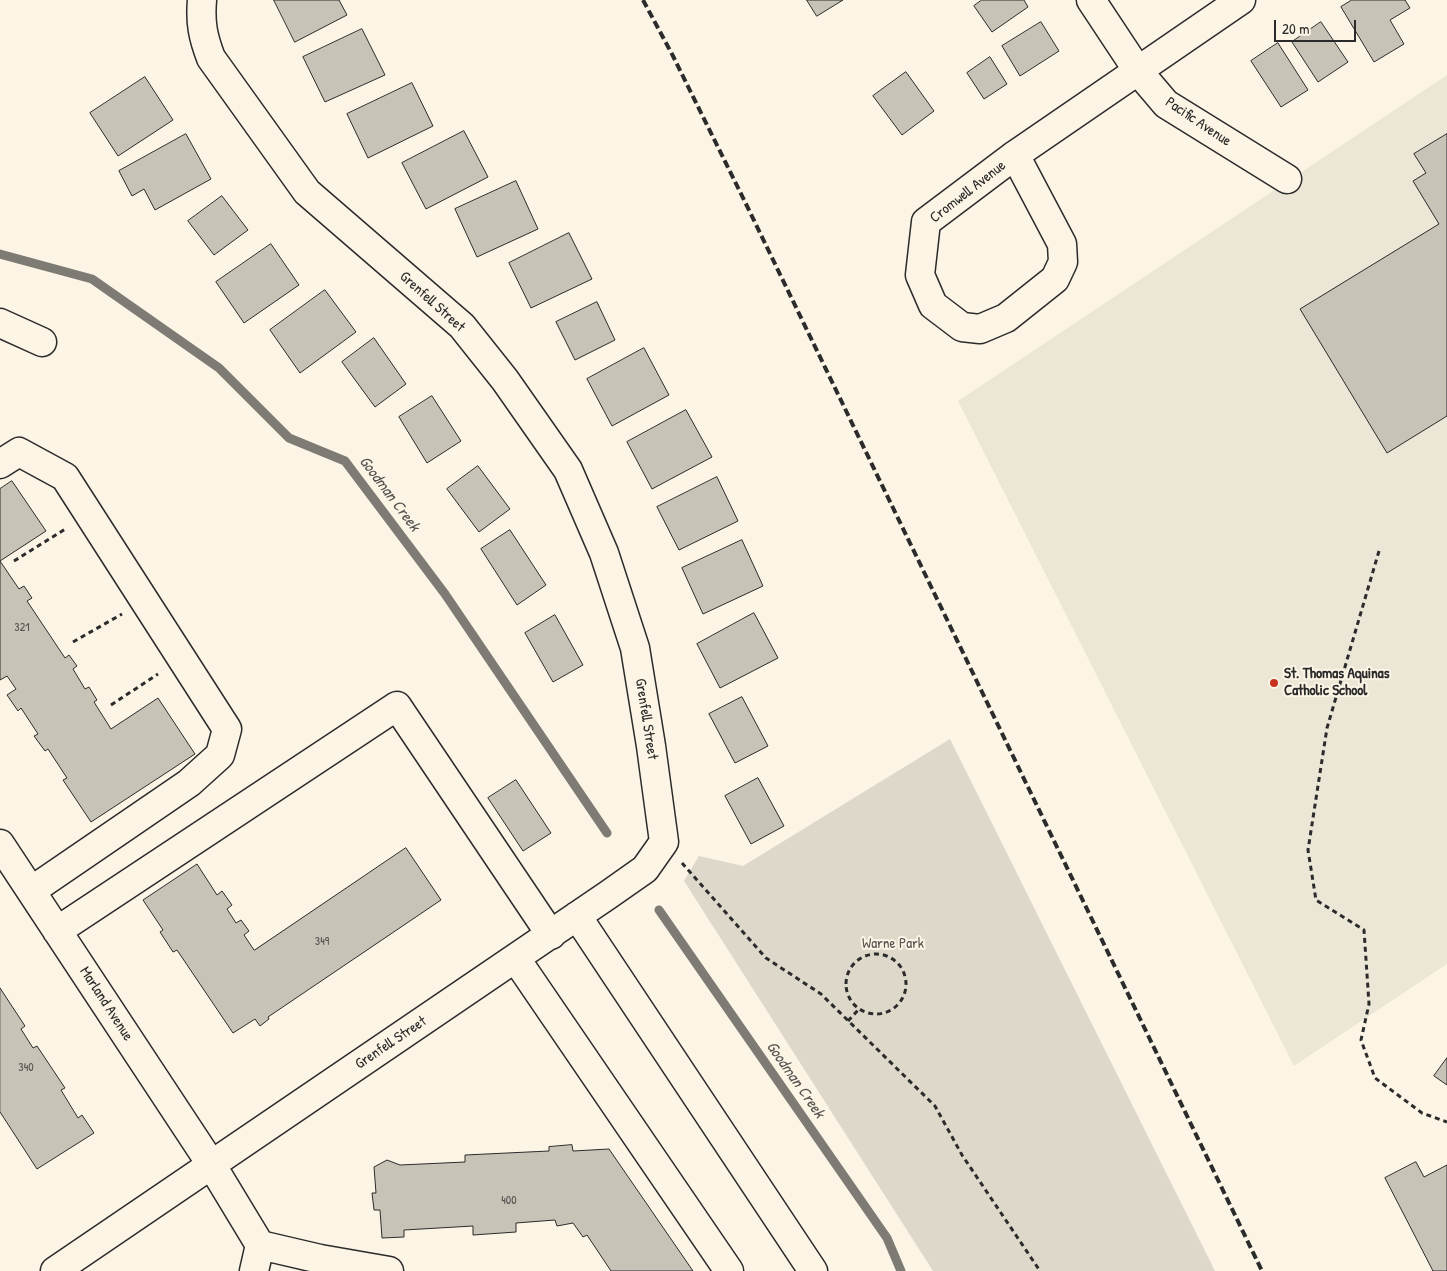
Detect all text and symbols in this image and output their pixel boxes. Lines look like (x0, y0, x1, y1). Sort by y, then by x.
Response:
scale bar (1277, 10, 1360, 42)
text: 20 m (1282, 18, 1309, 39)
street label: Pacific Avenue (1162, 93, 1234, 151)
street label: Cromwell Avenue (927, 157, 1009, 227)
street label: Grenfell Street (396, 268, 468, 336)
water label: Goodman Creek (354, 453, 424, 535)
house number: 321 (14, 621, 30, 635)
place label: St. Thomas Aquinas Catholic School (1284, 665, 1389, 700)
street label: Grenfell Street (631, 677, 661, 761)
marker: St. Thomas Aquinas Catholic School (1268, 677, 1280, 689)
house number: 349 (315, 935, 329, 949)
park label: Warne Park (862, 935, 924, 953)
street label: Marland Avenue (75, 964, 137, 1044)
street label: Grenfell Street (352, 1013, 430, 1073)
water label: Goodman Creek (762, 1038, 828, 1122)
house number: 340 (18, 1061, 34, 1075)
house number: 400 (501, 1194, 517, 1208)

